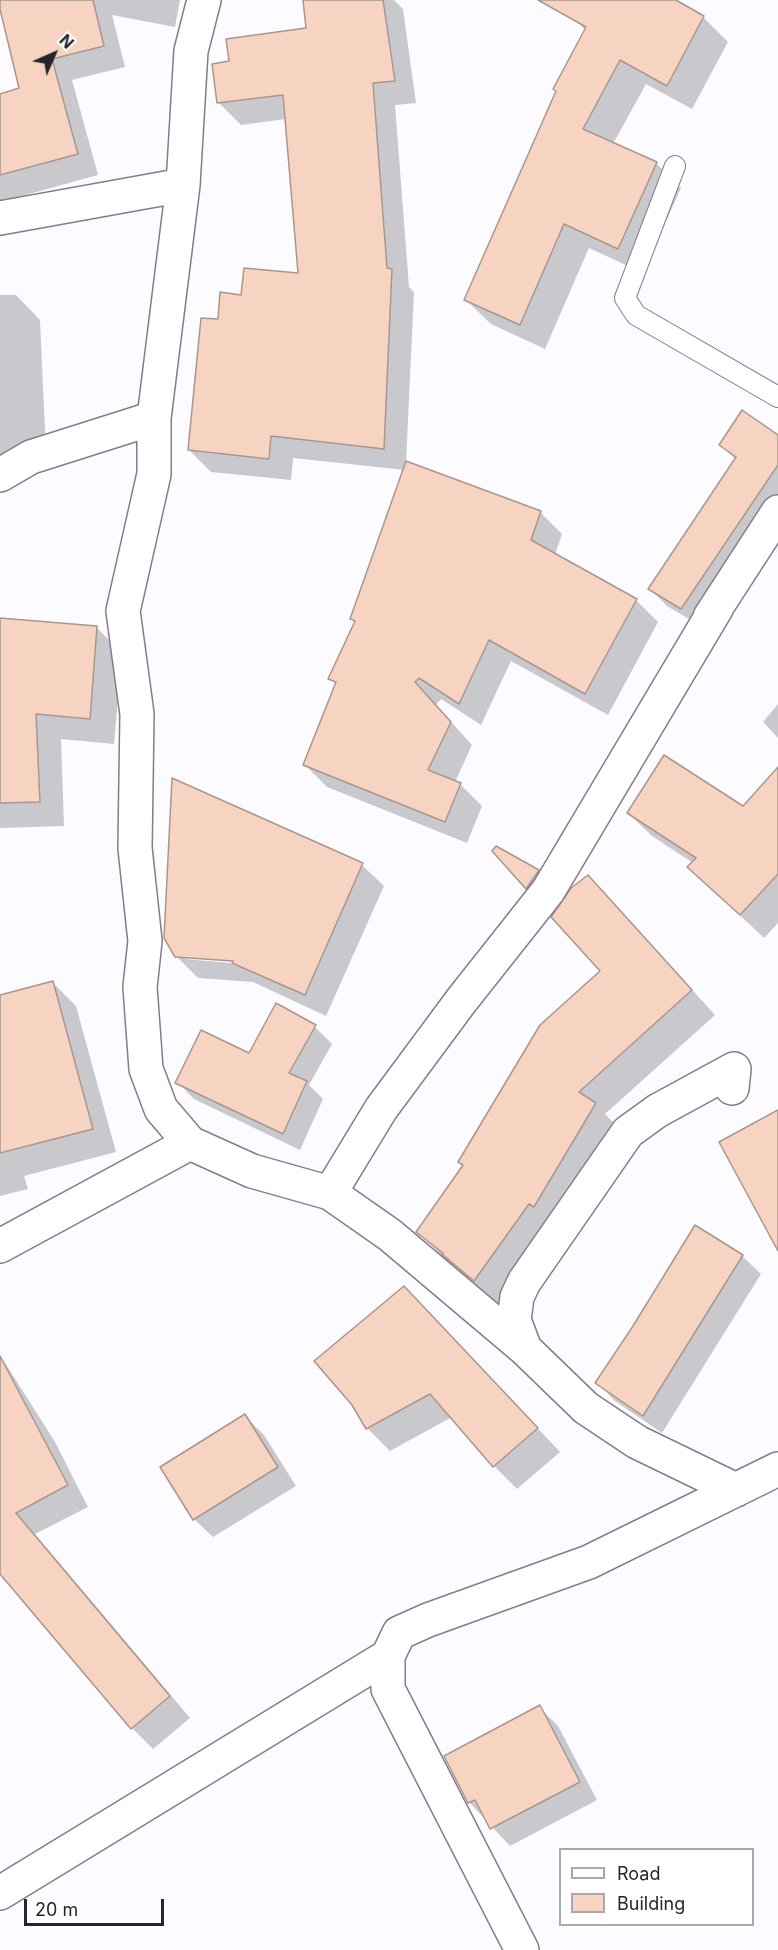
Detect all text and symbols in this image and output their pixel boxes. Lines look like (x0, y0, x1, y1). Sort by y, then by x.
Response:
north arrow (24, 24, 84, 84)
text: N (55, 30, 78, 53)
legend (559, 1848, 754, 1926)
text: Road (617, 1863, 660, 1884)
scale bar (27, 1887, 166, 1925)
text: Building (617, 1893, 685, 1914)
text: 20 m (35, 1899, 78, 1920)

